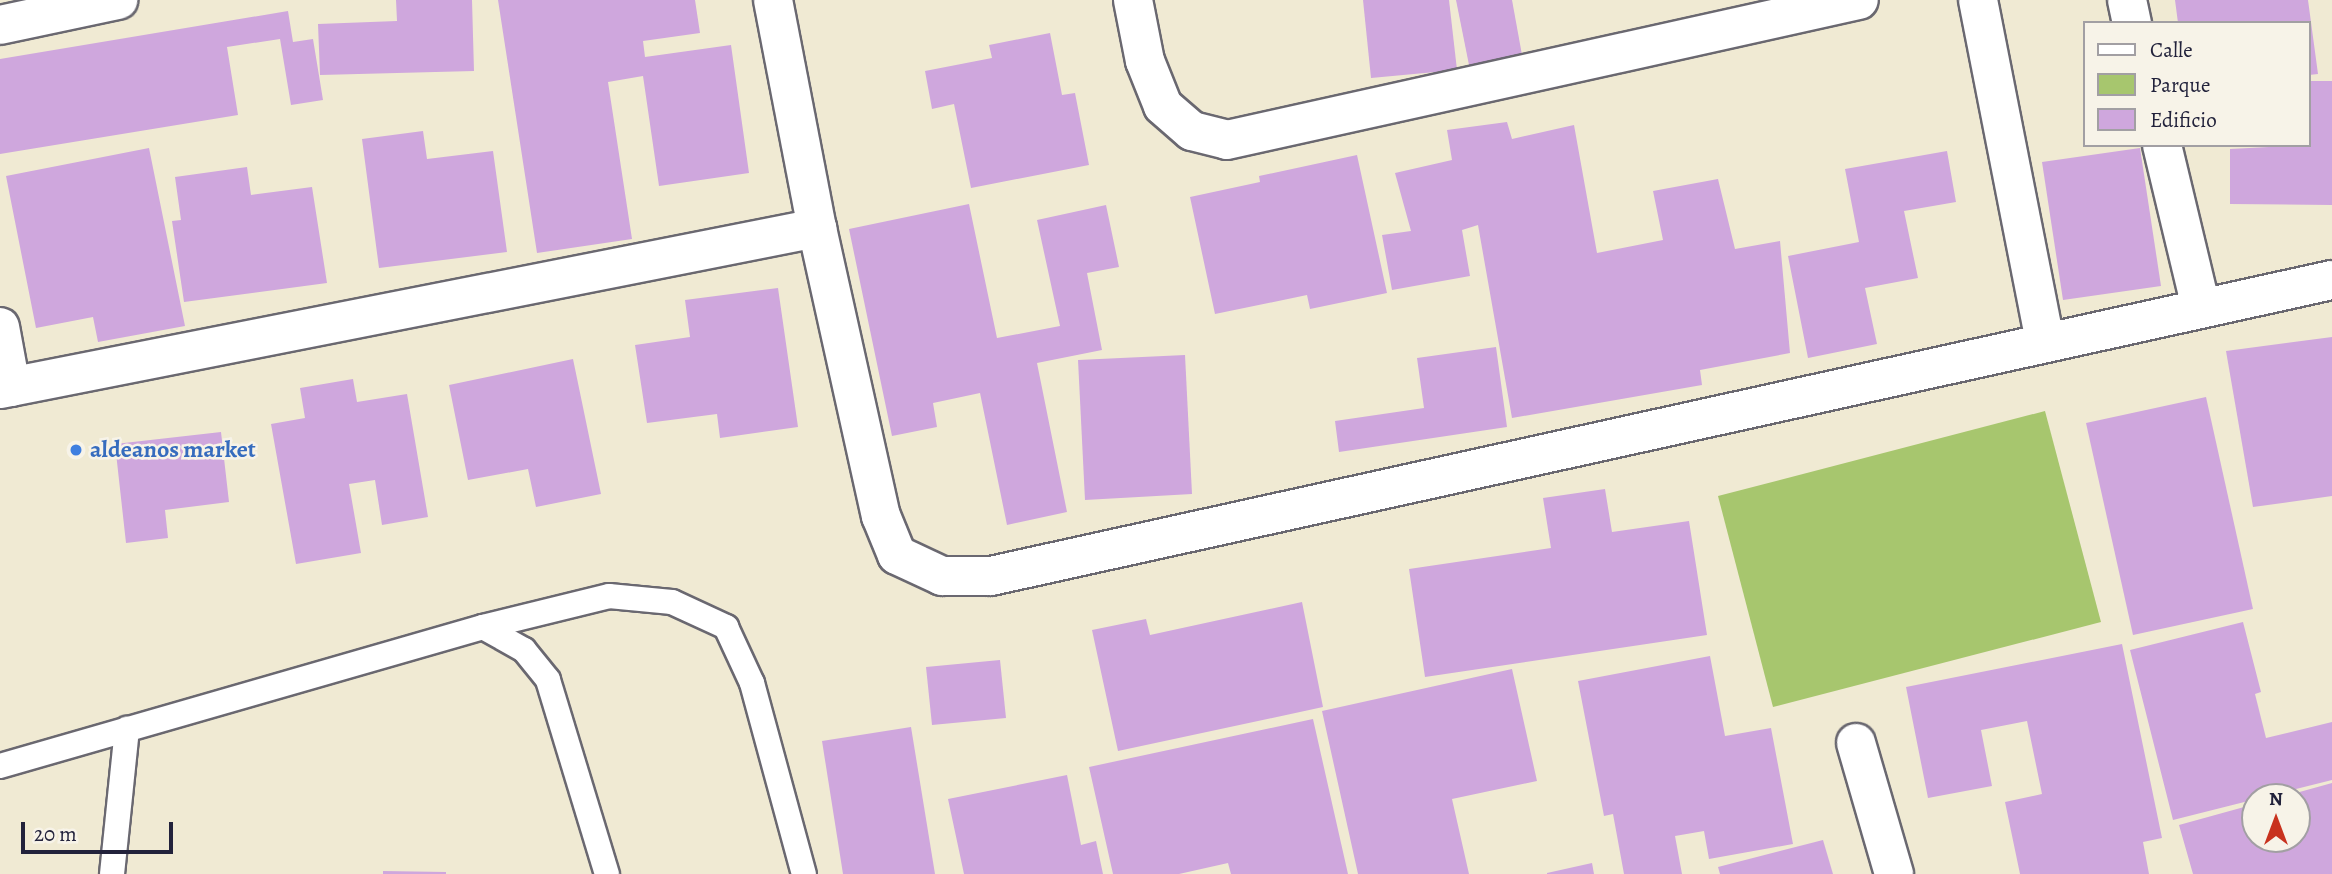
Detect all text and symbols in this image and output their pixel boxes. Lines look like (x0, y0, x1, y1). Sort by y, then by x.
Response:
legend (2084, 21, 2311, 147)
text: Calle (2150, 36, 2193, 64)
text: Parque (2150, 71, 2210, 99)
text: Edificio (2150, 106, 2217, 134)
place label: aldeanos market (90, 436, 256, 464)
marker: aldeanos market (68, 442, 84, 458)
north arrow (2241, 783, 2311, 853)
text: N (2269, 786, 2283, 812)
scale bar (24, 808, 177, 852)
text: 20 m (34, 820, 77, 848)

